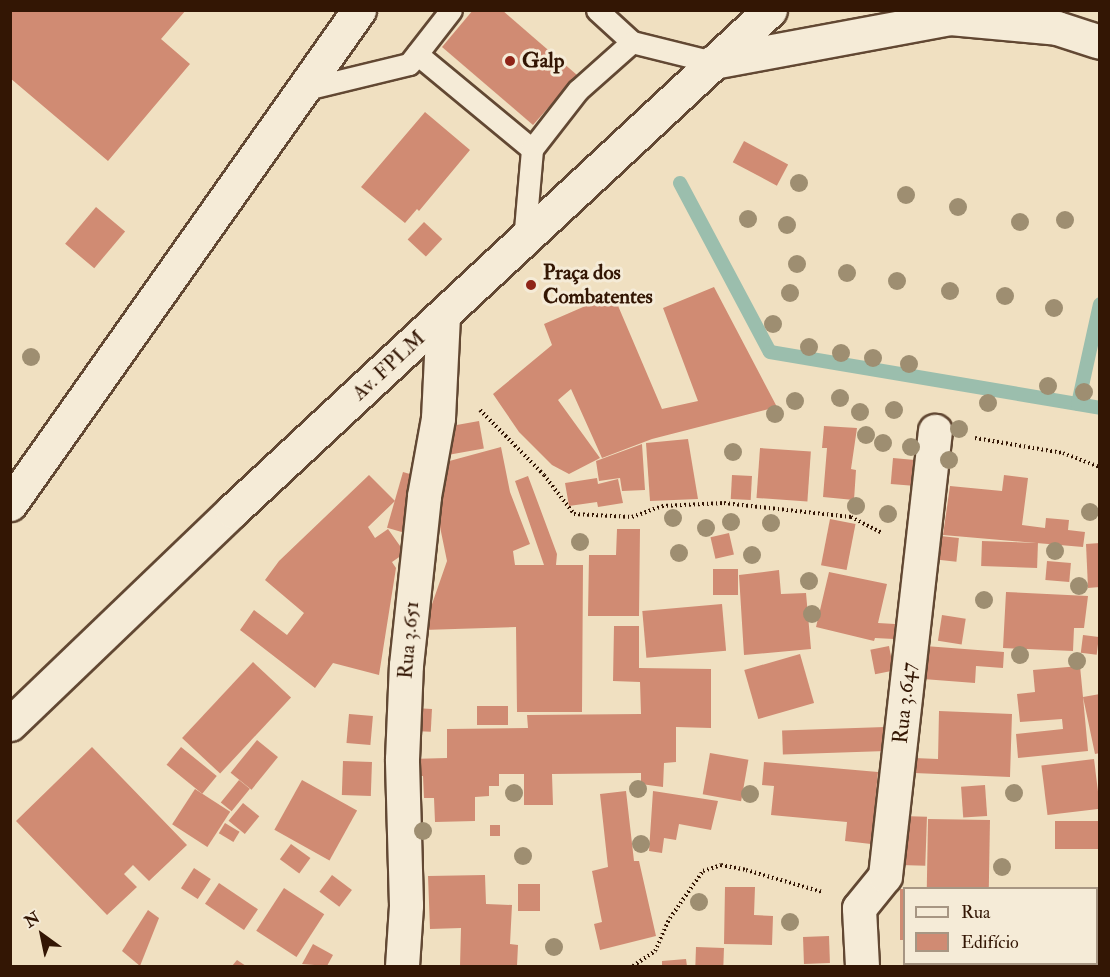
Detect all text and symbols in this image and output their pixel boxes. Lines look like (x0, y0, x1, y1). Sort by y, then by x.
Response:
place label: Galp (522, 48, 564, 74)
marker: Galp (503, 54, 517, 68)
place label: Praça dos Combatentes (543, 260, 653, 310)
marker: Praça dos Combatentes (524, 278, 538, 292)
street label: Av. FPLM (347, 326, 431, 406)
street label: Rua 3.651 (393, 600, 425, 680)
street label: Rua 3.647 (888, 661, 922, 745)
legend (903, 887, 1098, 965)
text: Rua (961, 901, 990, 924)
north arrow (12, 905, 72, 965)
text: N (21, 908, 44, 932)
text: Edifício (961, 931, 1019, 954)

